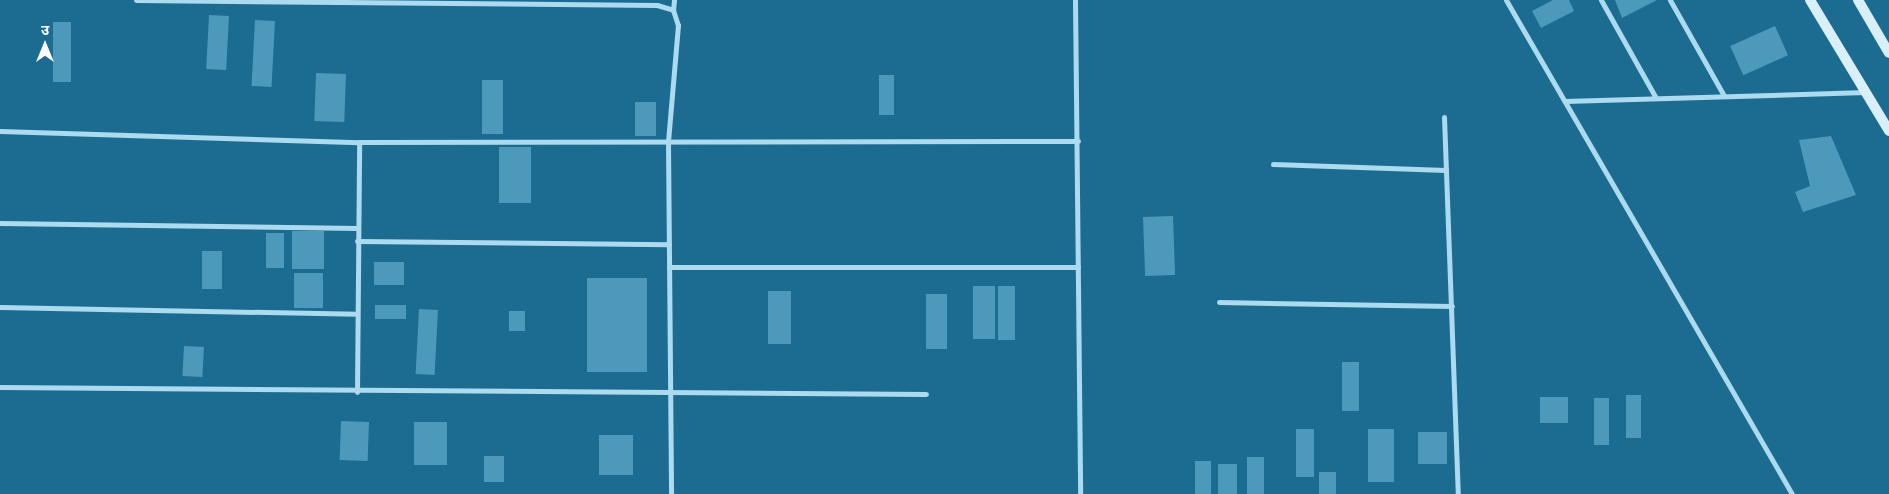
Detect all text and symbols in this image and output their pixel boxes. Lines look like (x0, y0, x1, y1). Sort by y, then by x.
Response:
north arrow (20, 20, 70, 70)
text: उ (41, 20, 49, 39)

